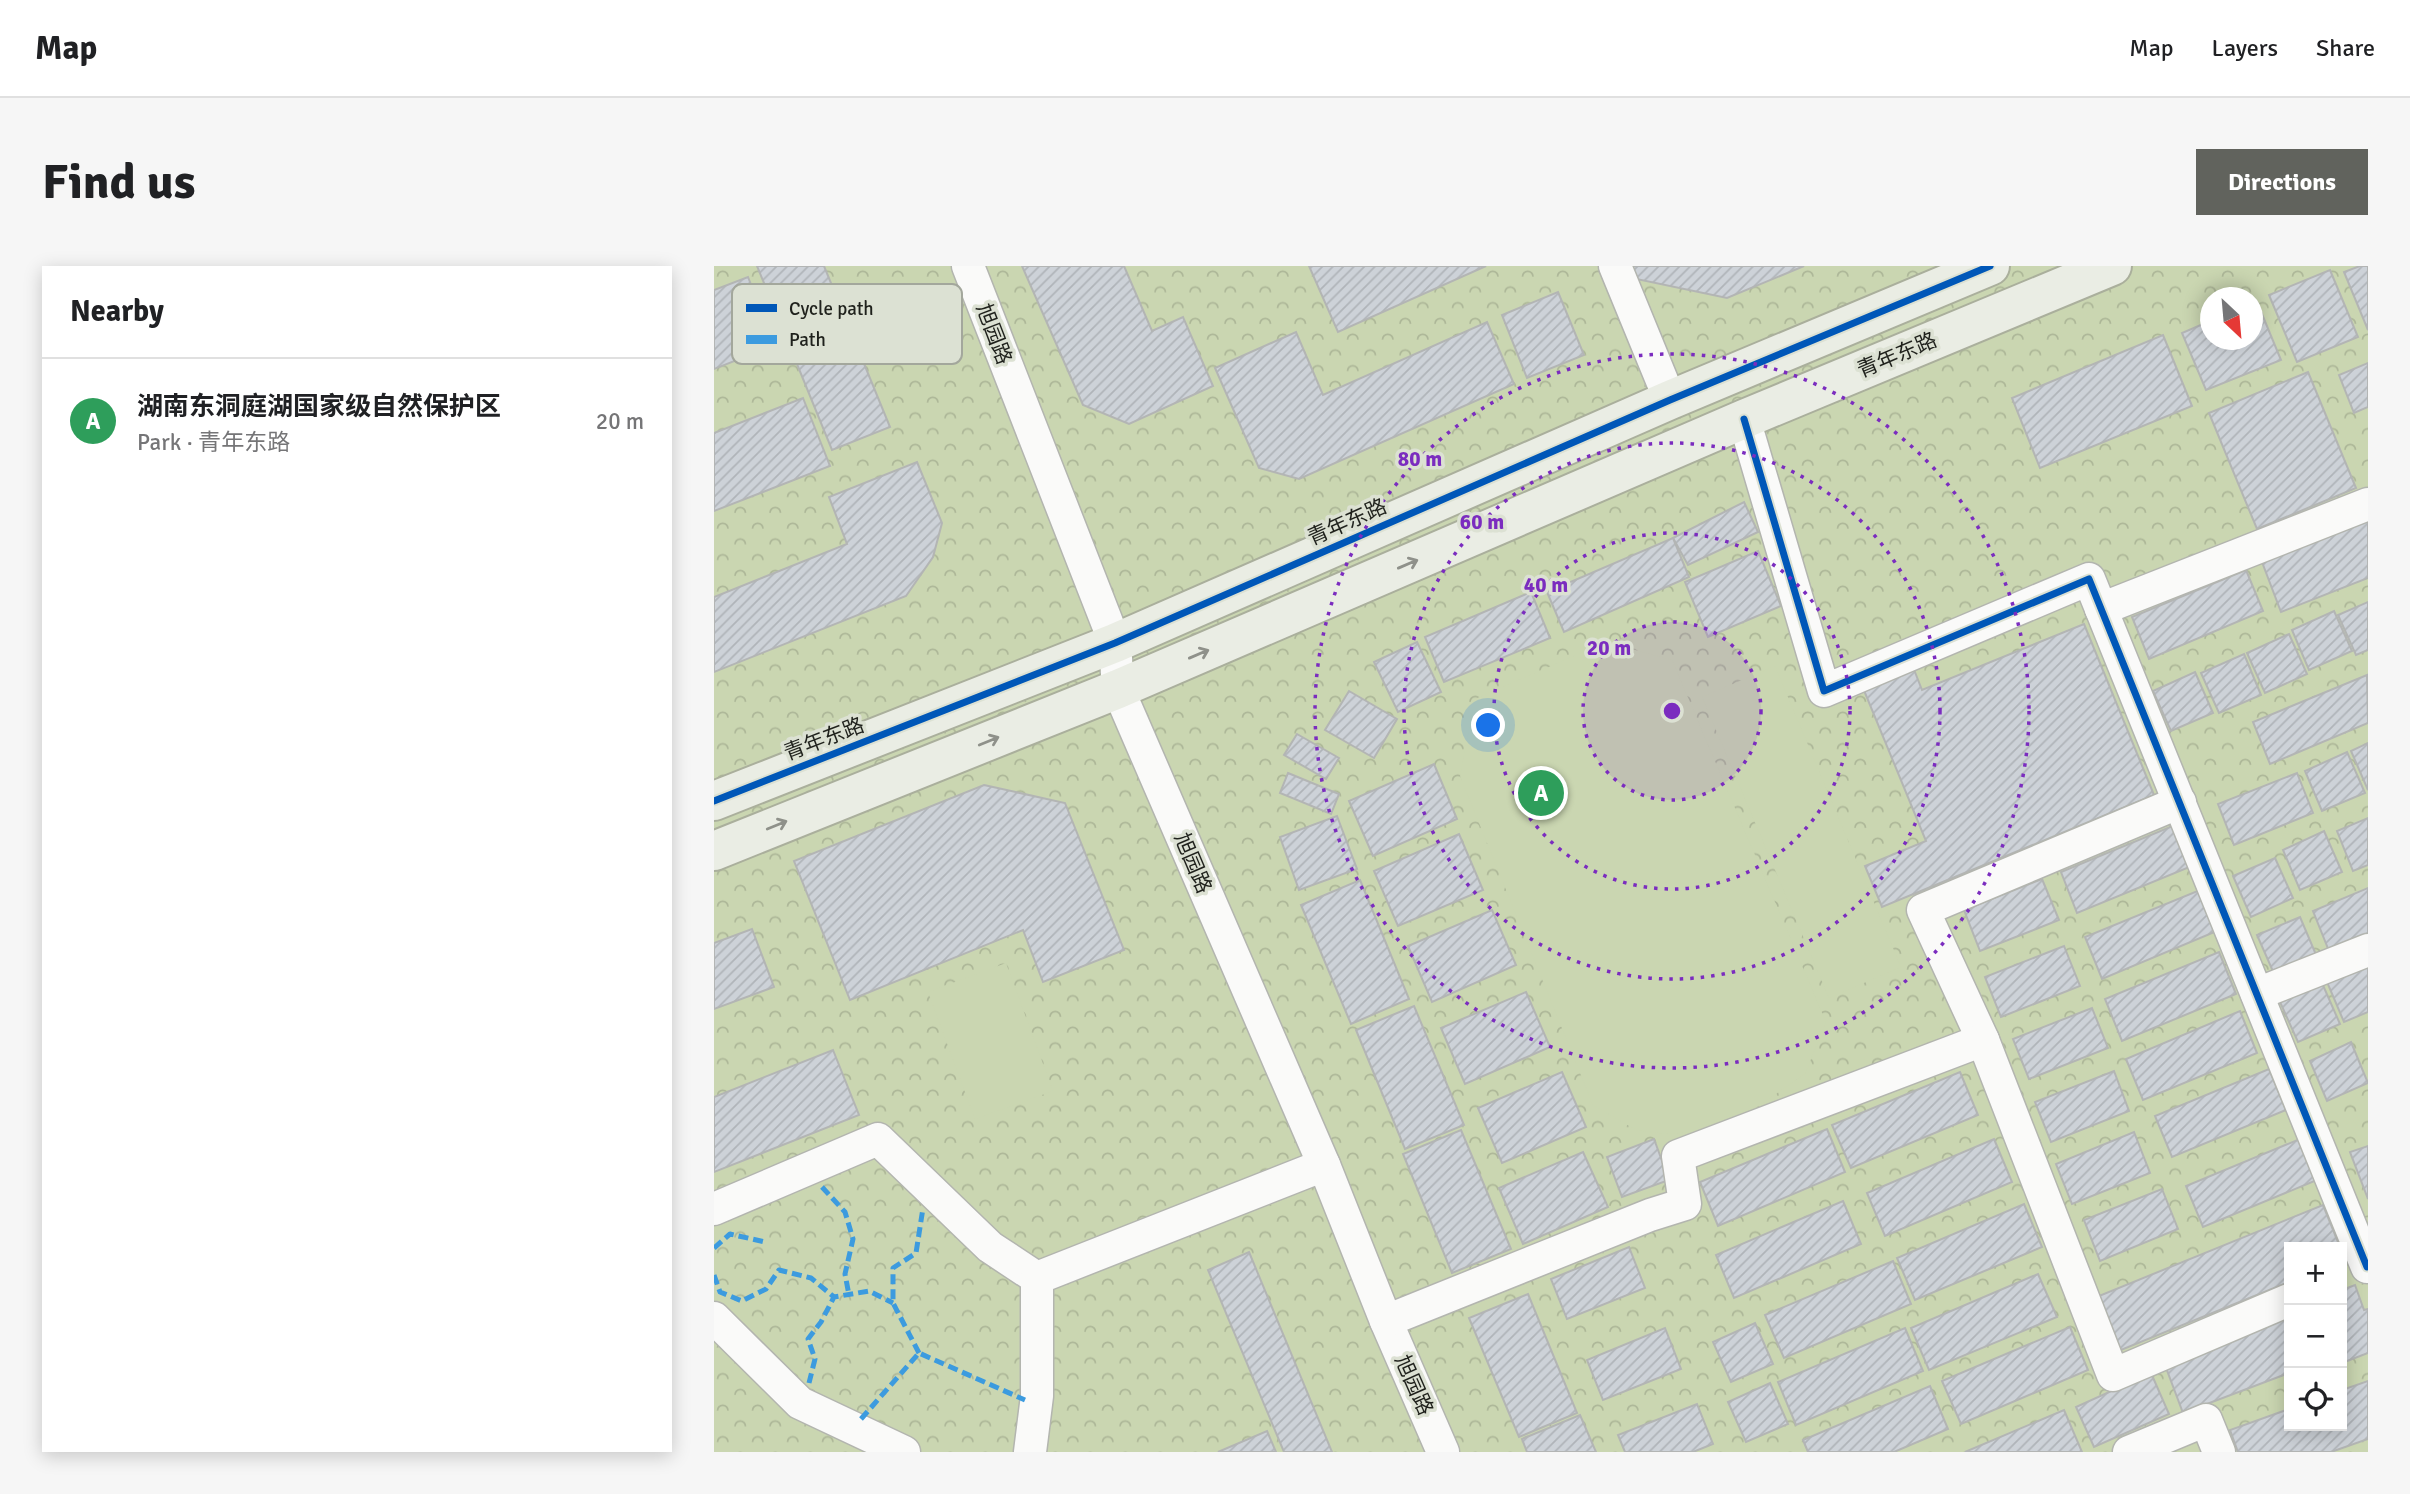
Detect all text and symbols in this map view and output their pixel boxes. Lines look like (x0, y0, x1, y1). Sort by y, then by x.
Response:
text: Map (35, 28, 97, 69)
text: Map (2129, 33, 2174, 63)
text: Layers (2212, 33, 2278, 63)
text: Share (2316, 33, 2375, 63)
button: Directions (2196, 149, 2368, 215)
text: Find us (42, 152, 195, 212)
legend (732, 284, 962, 364)
north arrow (2200, 287, 2263, 350)
text: Nearby (70, 293, 164, 330)
text: Cycle path (789, 297, 874, 321)
street label: 旭园路 (971, 300, 1017, 368)
street label: 青年东路 (1853, 327, 1941, 383)
text: Path (789, 328, 826, 352)
text: 湖南东洞庭湖国家级自然保护区 (137, 391, 501, 423)
text: A (86, 407, 100, 436)
text: 20 m (596, 407, 644, 436)
text: Park · 青年东路 (137, 428, 290, 457)
text: 80 m (1398, 446, 1442, 472)
street label: 青年东路 (1303, 493, 1391, 551)
text: 60 m (1460, 509, 1504, 535)
one-way arrow (1396, 557, 1418, 570)
text: 40 m (1524, 572, 1568, 598)
text: 20 m (1587, 635, 1631, 661)
one-way arrow (1188, 647, 1209, 660)
centre of rings (1660, 699, 1684, 723)
your location (1471, 708, 1505, 742)
street label: 青年东路 (780, 712, 868, 766)
one-way arrow (977, 733, 999, 746)
pin: A (1518, 767, 1564, 819)
one-way arrow (766, 818, 788, 831)
street label: 旭园路 (1169, 829, 1217, 897)
map controls (2284, 1242, 2347, 1431)
button: + (2284, 1242, 2347, 1305)
button: − (2284, 1305, 2347, 1368)
street label: 旭园路 (1389, 1351, 1439, 1419)
button: locate (2284, 1368, 2347, 1431)

